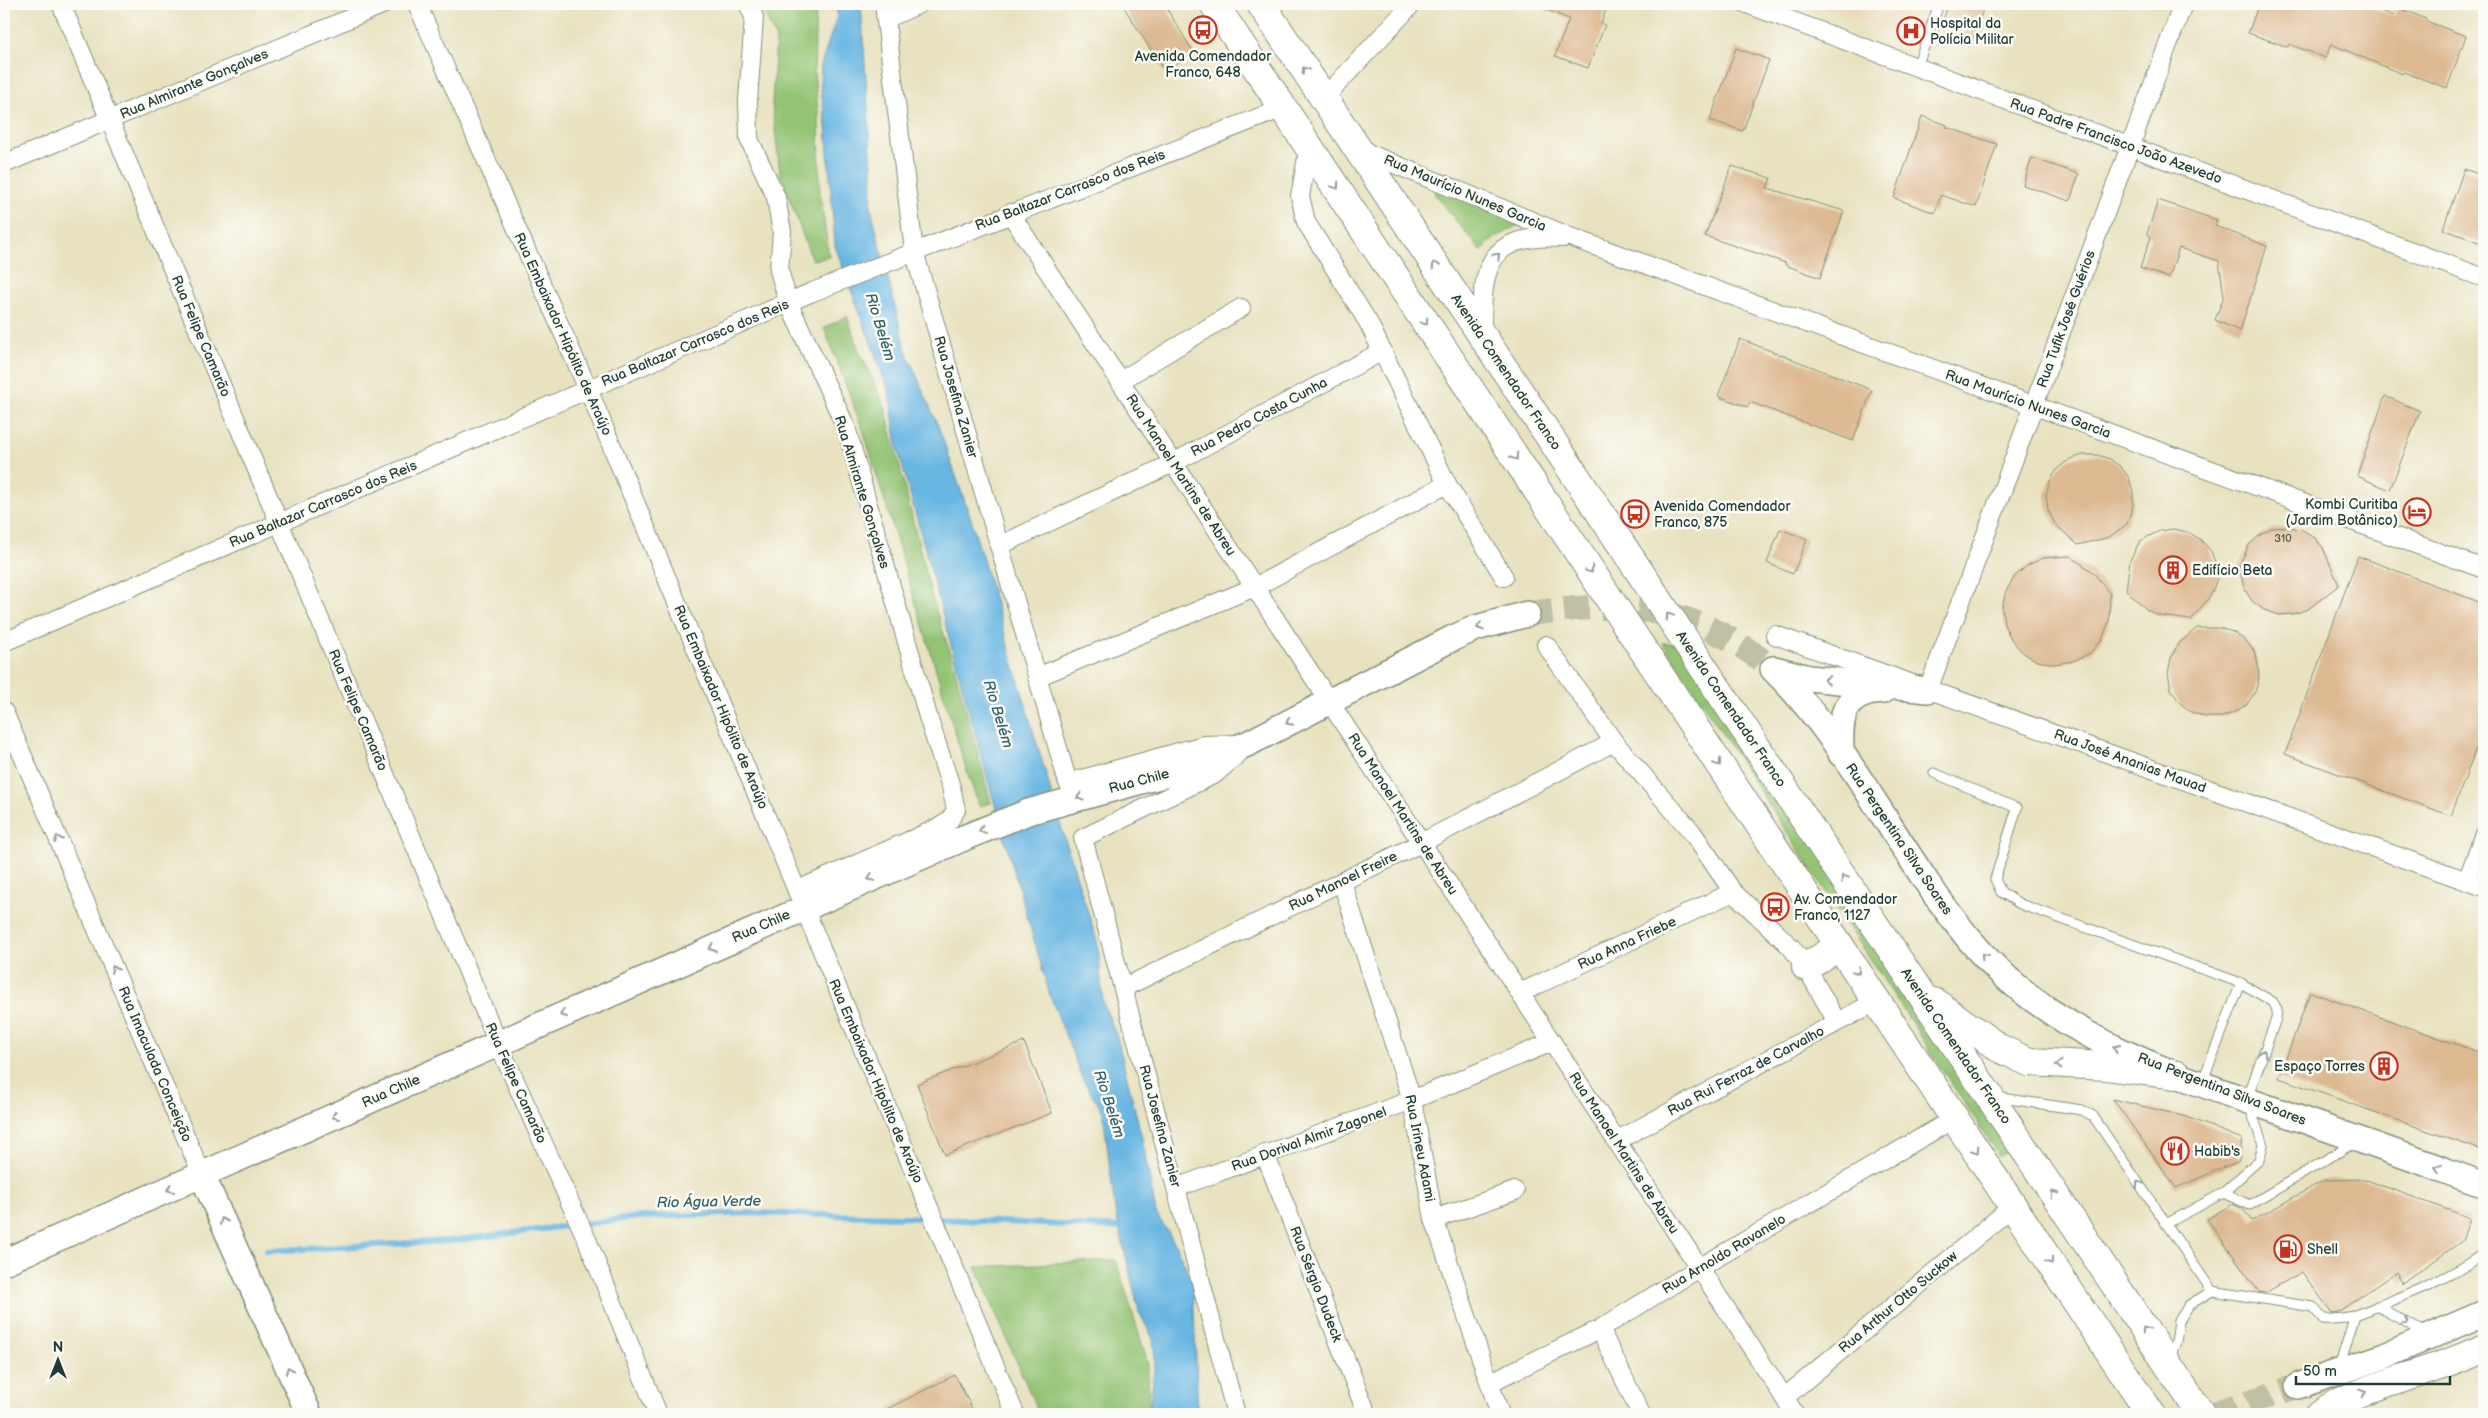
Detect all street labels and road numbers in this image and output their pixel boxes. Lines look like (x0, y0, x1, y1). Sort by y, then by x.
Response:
street label: Rua Almirante Gonçalves (117, 45, 271, 123)
street label: Rua Padre Francisco João Azevedo (2008, 95, 2224, 187)
street label: Rua Baltazar Carrasco dos Reis (973, 146, 1167, 234)
street label: Rua Maurício Nunes Garcia (1381, 151, 1549, 235)
street label: Rua Embaixador Hipólito de Araújo (510, 230, 616, 438)
street label: Rua Tufik José Guérios (2033, 248, 2099, 390)
street label: Rua Felipe Camarão (168, 273, 234, 399)
street label: Avenida Comendador Franco (1447, 291, 1565, 453)
street label: Rua Baltazar Carrasco dos Reis (599, 296, 791, 390)
street label: Rua Josefina Zanier (930, 334, 982, 461)
street label: Rua Maurício Nunes Garcia (1943, 366, 2113, 442)
street label: Rua Pedro Costa Cunha (1188, 374, 1330, 460)
street label: Rua Manoel Martins de Abreu (1122, 391, 1240, 559)
street label: Rua Almirante Gonçalves (831, 413, 893, 571)
street label: Rua Baltazar Carrasco dos Reis (227, 457, 419, 551)
street label: Rua Embaixador Hipólito de Araújo (670, 602, 772, 812)
street label: Avenida Comendador Franco (1672, 628, 1790, 790)
street label: Rua Felipe Camarão (325, 647, 391, 773)
street label: Rua José Ananias Mauad (2052, 726, 2208, 796)
street label: Rua Manoel Martins de Abreu (1344, 730, 1462, 898)
street label: Rua Pergentina Silva Soares (1842, 760, 1956, 918)
street label: Rua Chile (1107, 765, 1171, 797)
street label: Rua Manoel Freire (1286, 847, 1400, 915)
street label: Rua Chile (729, 906, 793, 946)
street label: Rua Anna Friebe (1575, 913, 1679, 973)
street label: Avenida Comendador Franco (1897, 965, 2015, 1127)
street label: Rua Embaixador Hipólito de Araújo (825, 976, 927, 1186)
street label: Rua Imaculada Conceição (114, 984, 196, 1144)
street label: Rua Felipe Camarão (482, 1020, 550, 1146)
street label: Rua Rui Ferraz de Carvalho (1665, 1022, 1827, 1120)
street label: Rua Pergentina Silva Soares (2135, 1049, 2309, 1129)
street label: Rua Josefina Zanier (1135, 1063, 1185, 1190)
street label: Rua Manoel Martins de Abreu (1565, 1069, 1683, 1237)
street label: Rua Chile (359, 1071, 423, 1111)
street label: Rua Irineu Adami (1401, 1093, 1439, 1203)
street label: Rua Dorival Almir Zagonel (1229, 1103, 1389, 1175)
street label: Rua Arnoldo Ravanelo (1659, 1210, 1789, 1298)
street label: Rua Sérgio Dudeck (1286, 1224, 1346, 1344)
street label: Rua Arthur Otto Suckow (1835, 1247, 1961, 1357)

